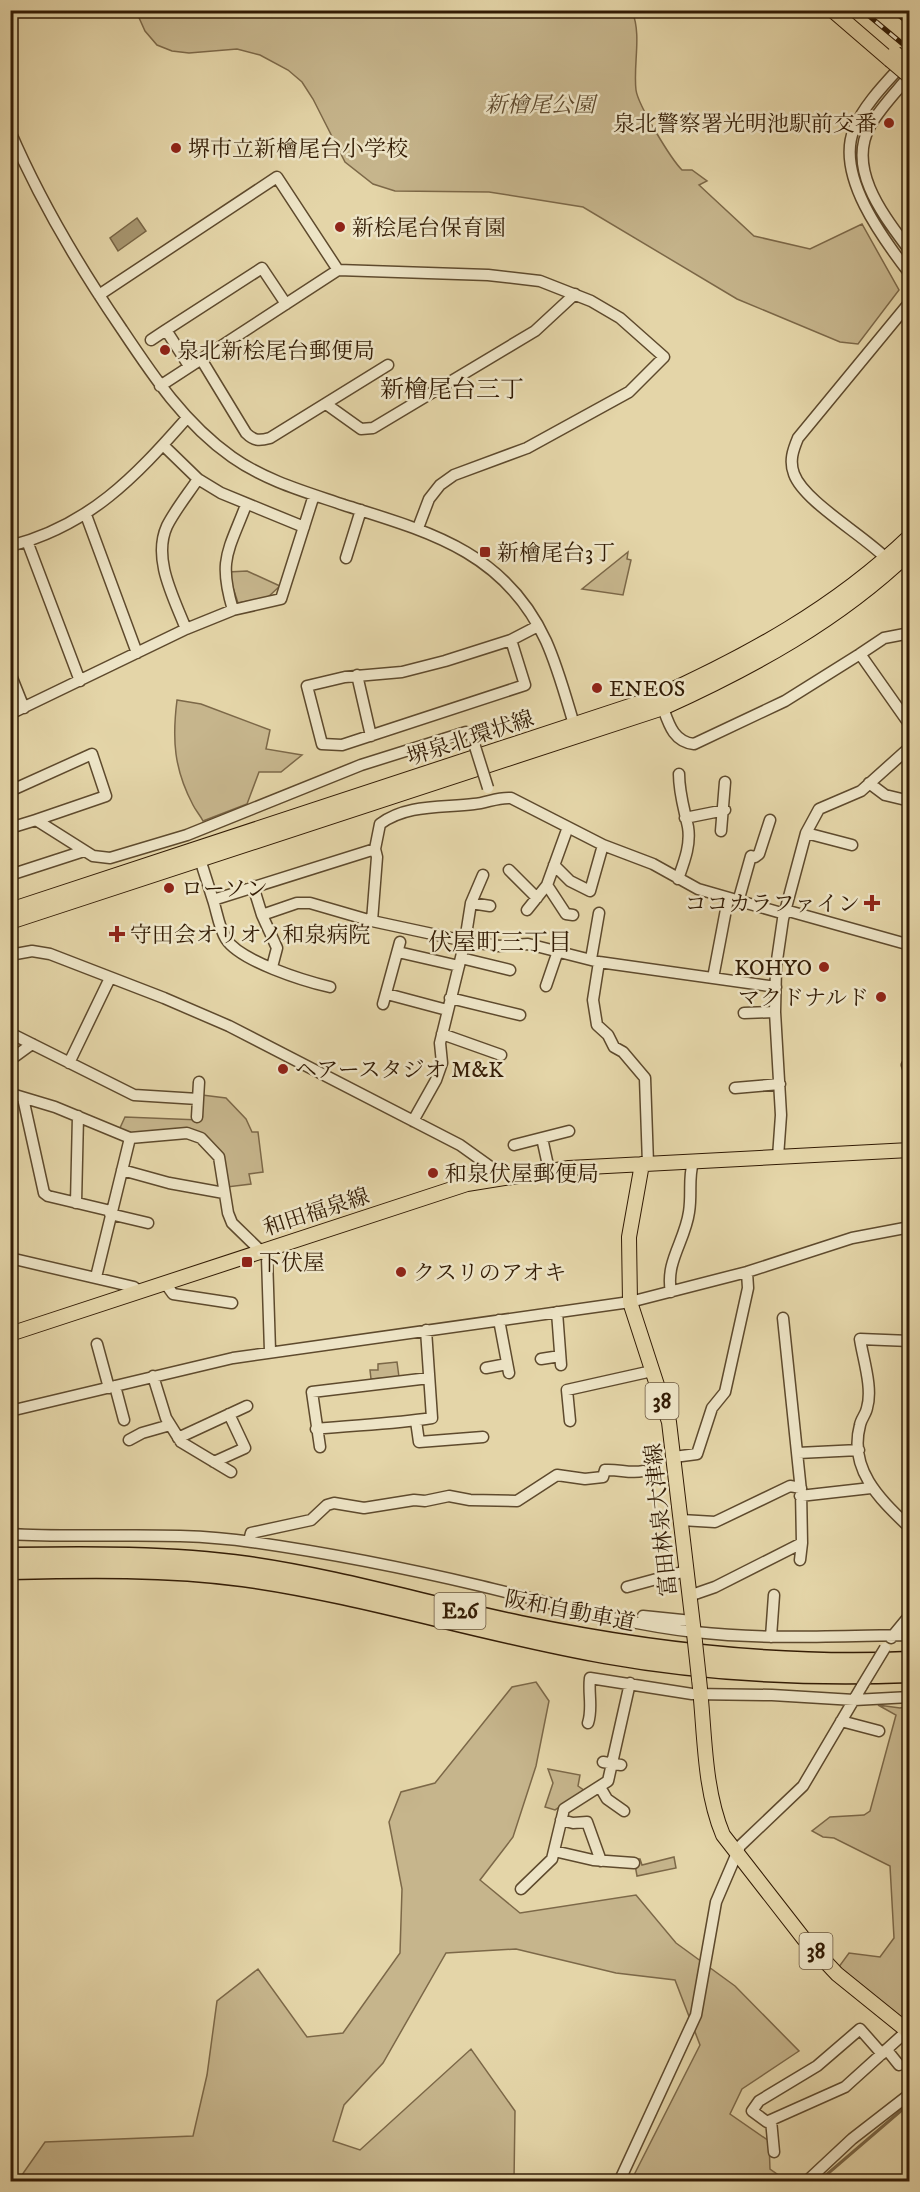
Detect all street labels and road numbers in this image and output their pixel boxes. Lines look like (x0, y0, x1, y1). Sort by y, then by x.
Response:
street label: 堺泉北環状線 (404, 705, 537, 772)
street label: 和田福泉線 (260, 1183, 373, 1242)
road number: 38 (646, 1383, 678, 1419)
street label: 富田林泉大津線 (640, 1442, 683, 1598)
street label: 阪和自動車道 (502, 1586, 637, 1637)
road number: E26 (434, 1593, 486, 1629)
road number: 38 (800, 1933, 832, 1969)

